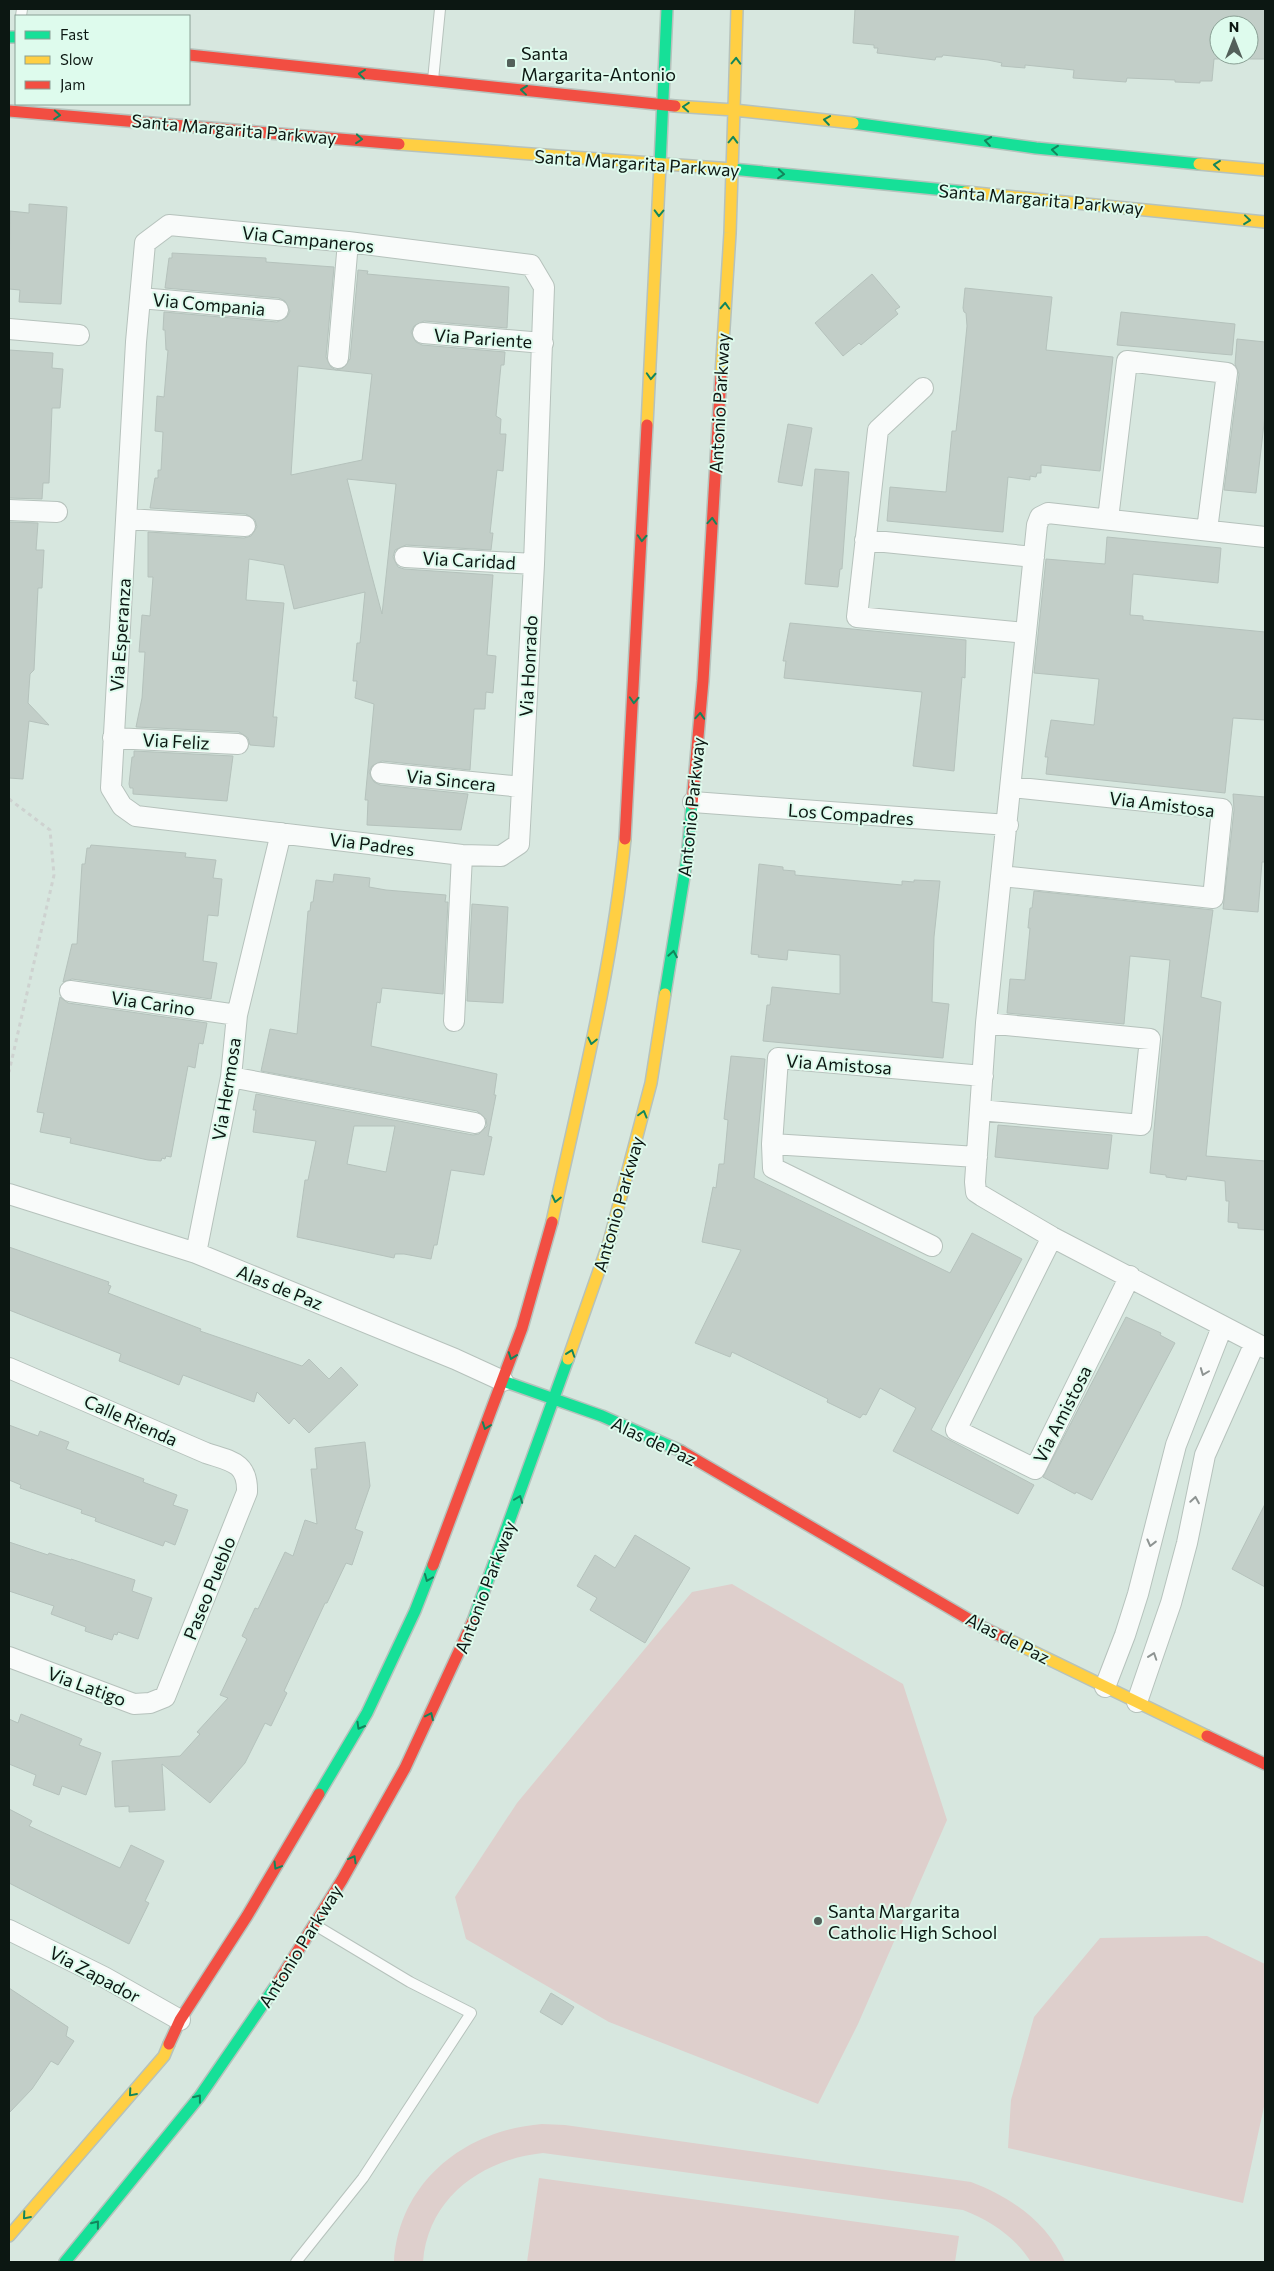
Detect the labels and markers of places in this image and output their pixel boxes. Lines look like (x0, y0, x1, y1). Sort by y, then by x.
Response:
place label: Santa Margarita-Antonio (521, 42, 676, 85)
marker: Santa Margarita-Antonio (505, 57, 517, 69)
place label: Santa Margarita Catholic High School (828, 1900, 997, 1943)
marker: Santa Margarita Catholic High School (812, 1915, 824, 1927)

